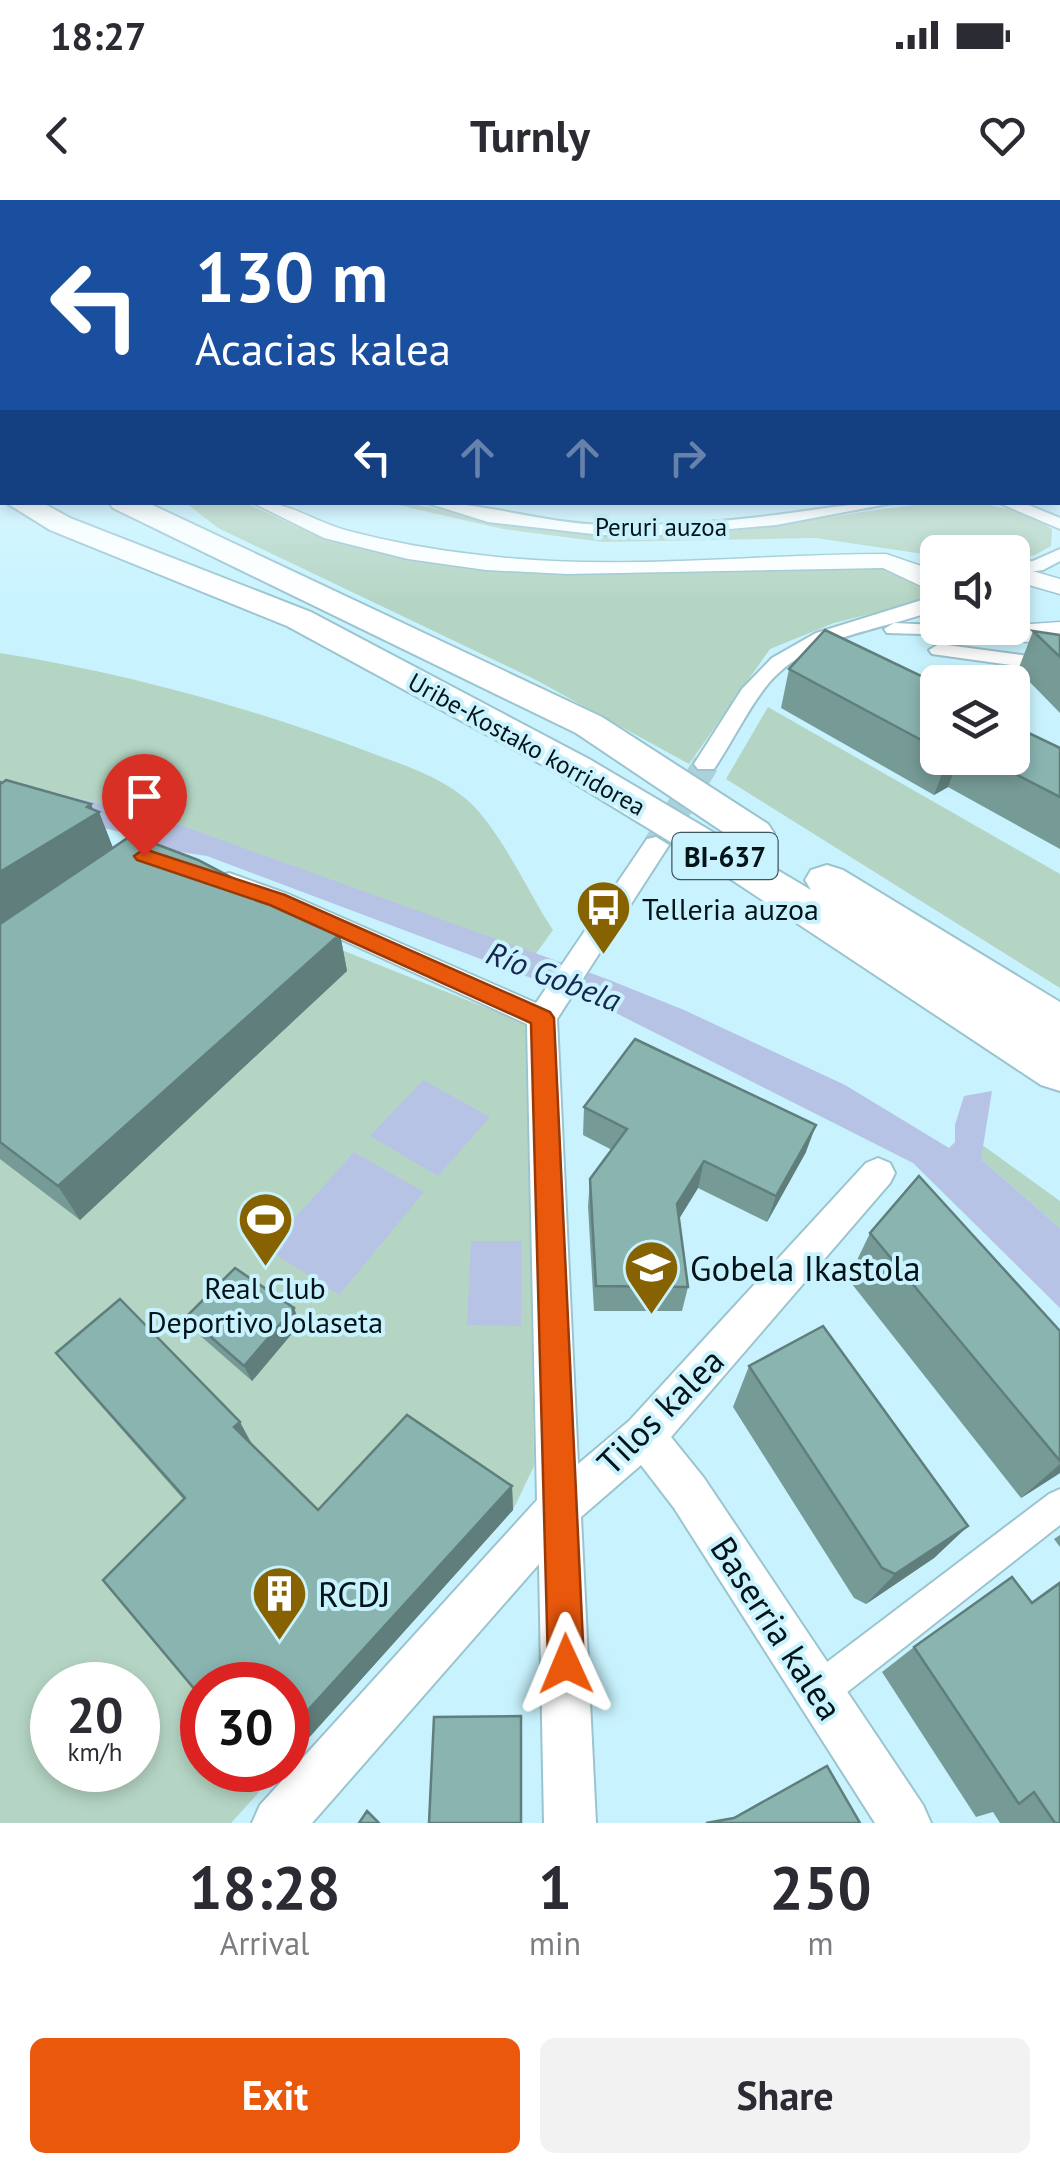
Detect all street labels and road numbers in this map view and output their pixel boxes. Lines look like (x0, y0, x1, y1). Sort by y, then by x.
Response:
street label: Peruri auzoa (595, 511, 727, 543)
street label: Uribe-Kostako korridorea (403, 665, 651, 823)
road number: BI-637 (672, 833, 778, 879)
street label: Tilos kalea (587, 1338, 733, 1484)
street label: Baserria kalea (701, 1528, 853, 1728)

